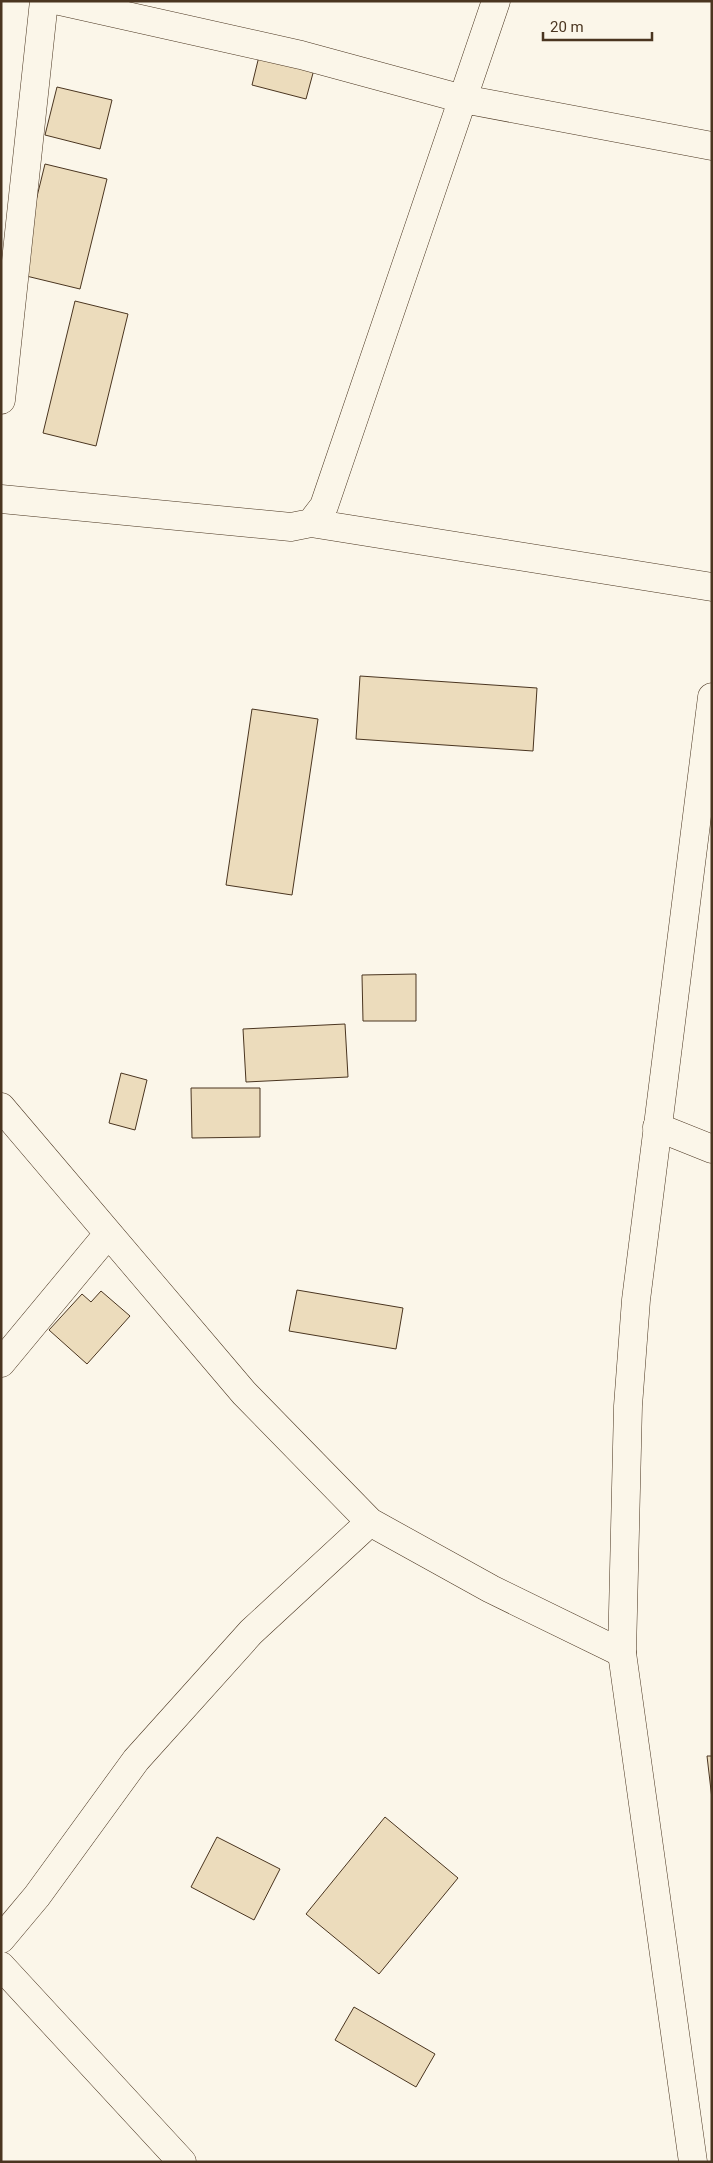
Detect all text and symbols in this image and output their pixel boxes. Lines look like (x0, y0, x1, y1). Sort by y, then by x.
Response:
scale bar (543, 10, 652, 42)
text: 20 m (550, 18, 584, 36)

